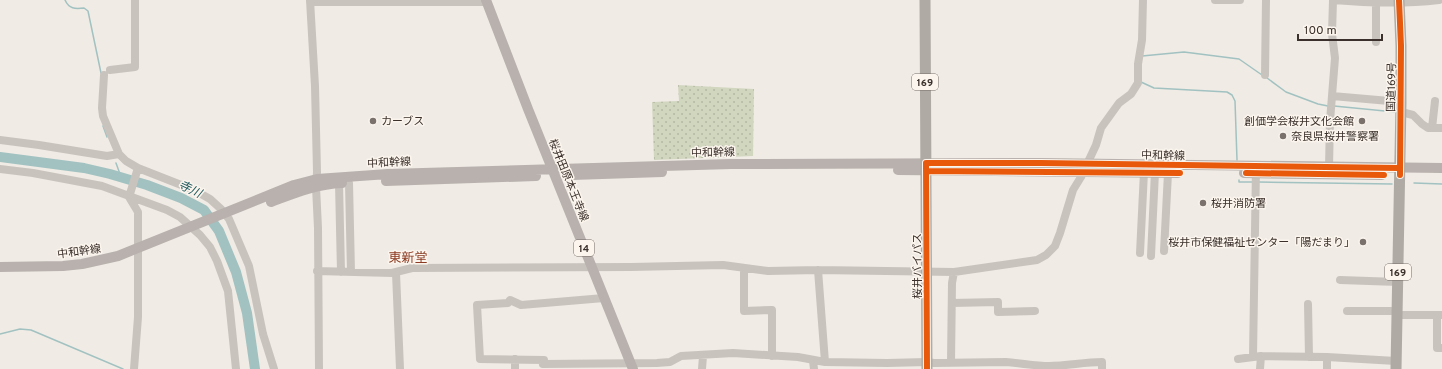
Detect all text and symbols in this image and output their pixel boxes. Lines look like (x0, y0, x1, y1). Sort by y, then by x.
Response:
scale bar (1298, 16, 1382, 42)
text: 100 m (1304, 23, 1337, 39)
street label: 国道169号 (1385, 62, 1399, 112)
road number: 169 (912, 74, 938, 90)
place label: カーブス (381, 115, 424, 129)
place label: 創価学会桜井文化会館 (1244, 115, 1354, 129)
marker: カーブス (368, 116, 378, 126)
marker: 創価学会桜井文化会館 (1357, 116, 1367, 126)
place label: 奈良県桜井警察署 (1291, 130, 1379, 144)
marker: 奈良県桜井警察署 (1278, 131, 1288, 141)
street label: 桜井田原本王寺線 (545, 137, 591, 224)
street label: 中和幹線 (691, 146, 735, 160)
street label: 中和幹線 (1141, 149, 1185, 163)
street label: 中和幹線 (367, 155, 411, 171)
water label: 寺川 (175, 178, 206, 203)
place label: 桜井消防署 (1211, 197, 1266, 211)
marker: 桜井消防署 (1198, 198, 1208, 208)
street label: 桜井バイパス (911, 233, 925, 299)
place label: 桜井市保健福祉センター「陽だまり」 (1168, 236, 1355, 250)
marker: 桜井市保健福祉センター「陽だまり」 (1358, 237, 1368, 247)
road number: 14 (574, 240, 594, 256)
street label: 中和幹線 (56, 242, 102, 262)
district label: 東新堂 (388, 251, 428, 267)
road number: 169 (1385, 264, 1411, 280)

